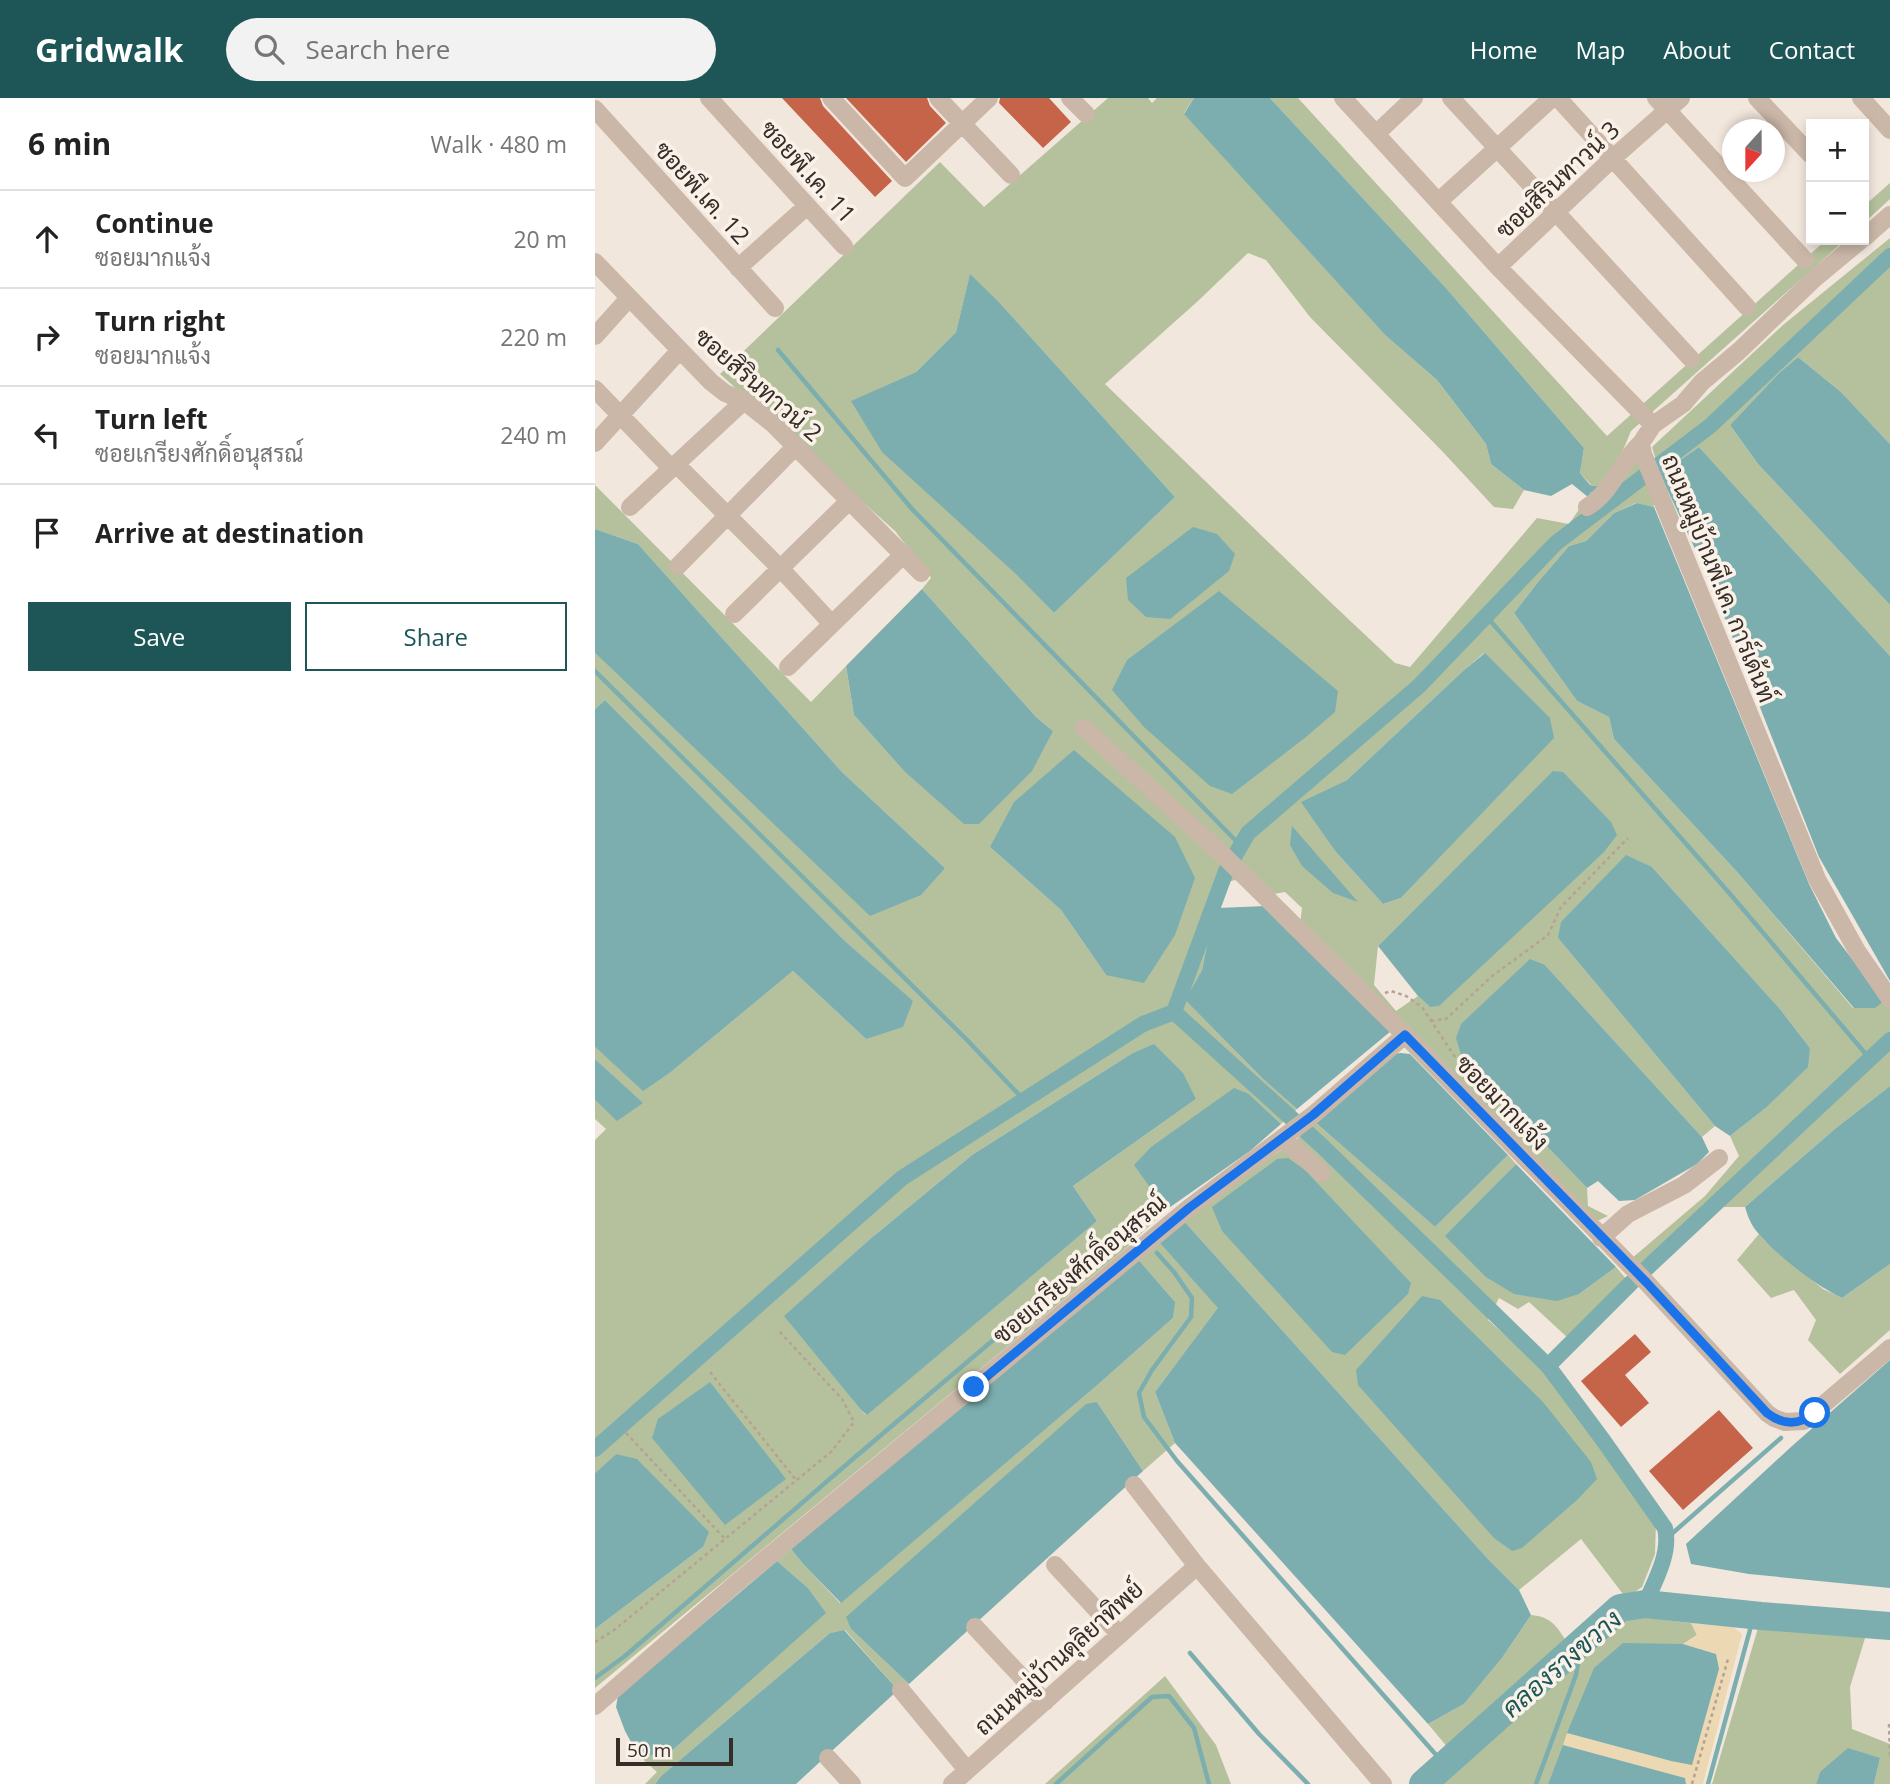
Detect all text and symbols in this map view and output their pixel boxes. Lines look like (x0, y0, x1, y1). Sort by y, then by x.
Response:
search box (226, 18, 716, 81)
text: Gridwalk (35, 27, 184, 72)
icon: search (250, 30, 288, 68)
text: Search here (306, 31, 450, 67)
text: Home (1470, 33, 1538, 66)
text: Map (1576, 33, 1625, 66)
text: About (1663, 33, 1731, 66)
text: Contact (1769, 33, 1855, 66)
street label: ซอยพี.เค. 11 (754, 112, 864, 230)
street label: ซอยสิรินทาวน์ 3 (1488, 113, 1626, 245)
north arrow (1722, 119, 1785, 182)
map controls (1806, 119, 1869, 245)
button: + (1806, 119, 1869, 182)
text: 6 min (28, 123, 111, 164)
text: Walk · 480 m (430, 128, 567, 160)
street label: ซอยพี.เค. 12 (648, 133, 758, 251)
button: − (1806, 182, 1869, 245)
text: Continue (95, 205, 214, 241)
icon: ahead (28, 220, 66, 258)
text: 20 m (513, 223, 567, 255)
text: ซอยมากแจ้ง (95, 241, 211, 273)
text: Turn right (95, 303, 226, 339)
icon: right (28, 318, 66, 356)
street label: ซอยสิรินทาวน์ 2 (688, 320, 830, 448)
text: 220 m (500, 321, 567, 353)
text: ซอยมากแจ้ง (95, 339, 211, 371)
text: Turn left (95, 401, 207, 437)
icon: left (28, 416, 66, 454)
text: 240 m (500, 419, 567, 451)
text: ซอยเกรียงศักดิ์อนุสรณ์ (95, 437, 303, 469)
street label: ถนนหมู่บ้านพี.เค. การ์เด้นท์ (1653, 449, 1785, 708)
icon: arrive (28, 514, 66, 552)
text: Arrive at destination (95, 515, 364, 551)
button: Save (28, 602, 291, 671)
button: Share (305, 602, 567, 671)
street label: ซอยมากแจ้ง (1449, 1047, 1557, 1157)
street label: ซอยเกรียงศักดิ์อนุสรณ์ (983, 1182, 1174, 1351)
route end (958, 1371, 989, 1402)
route start (1799, 1397, 1830, 1428)
street label: ถนนหมู่บ้านดุลิยาทิพย์ (966, 1572, 1151, 1743)
water label: คลองรางขวาง (1493, 1601, 1629, 1725)
scale bar (616, 1735, 733, 1767)
text: 50 m (627, 1737, 671, 1763)

